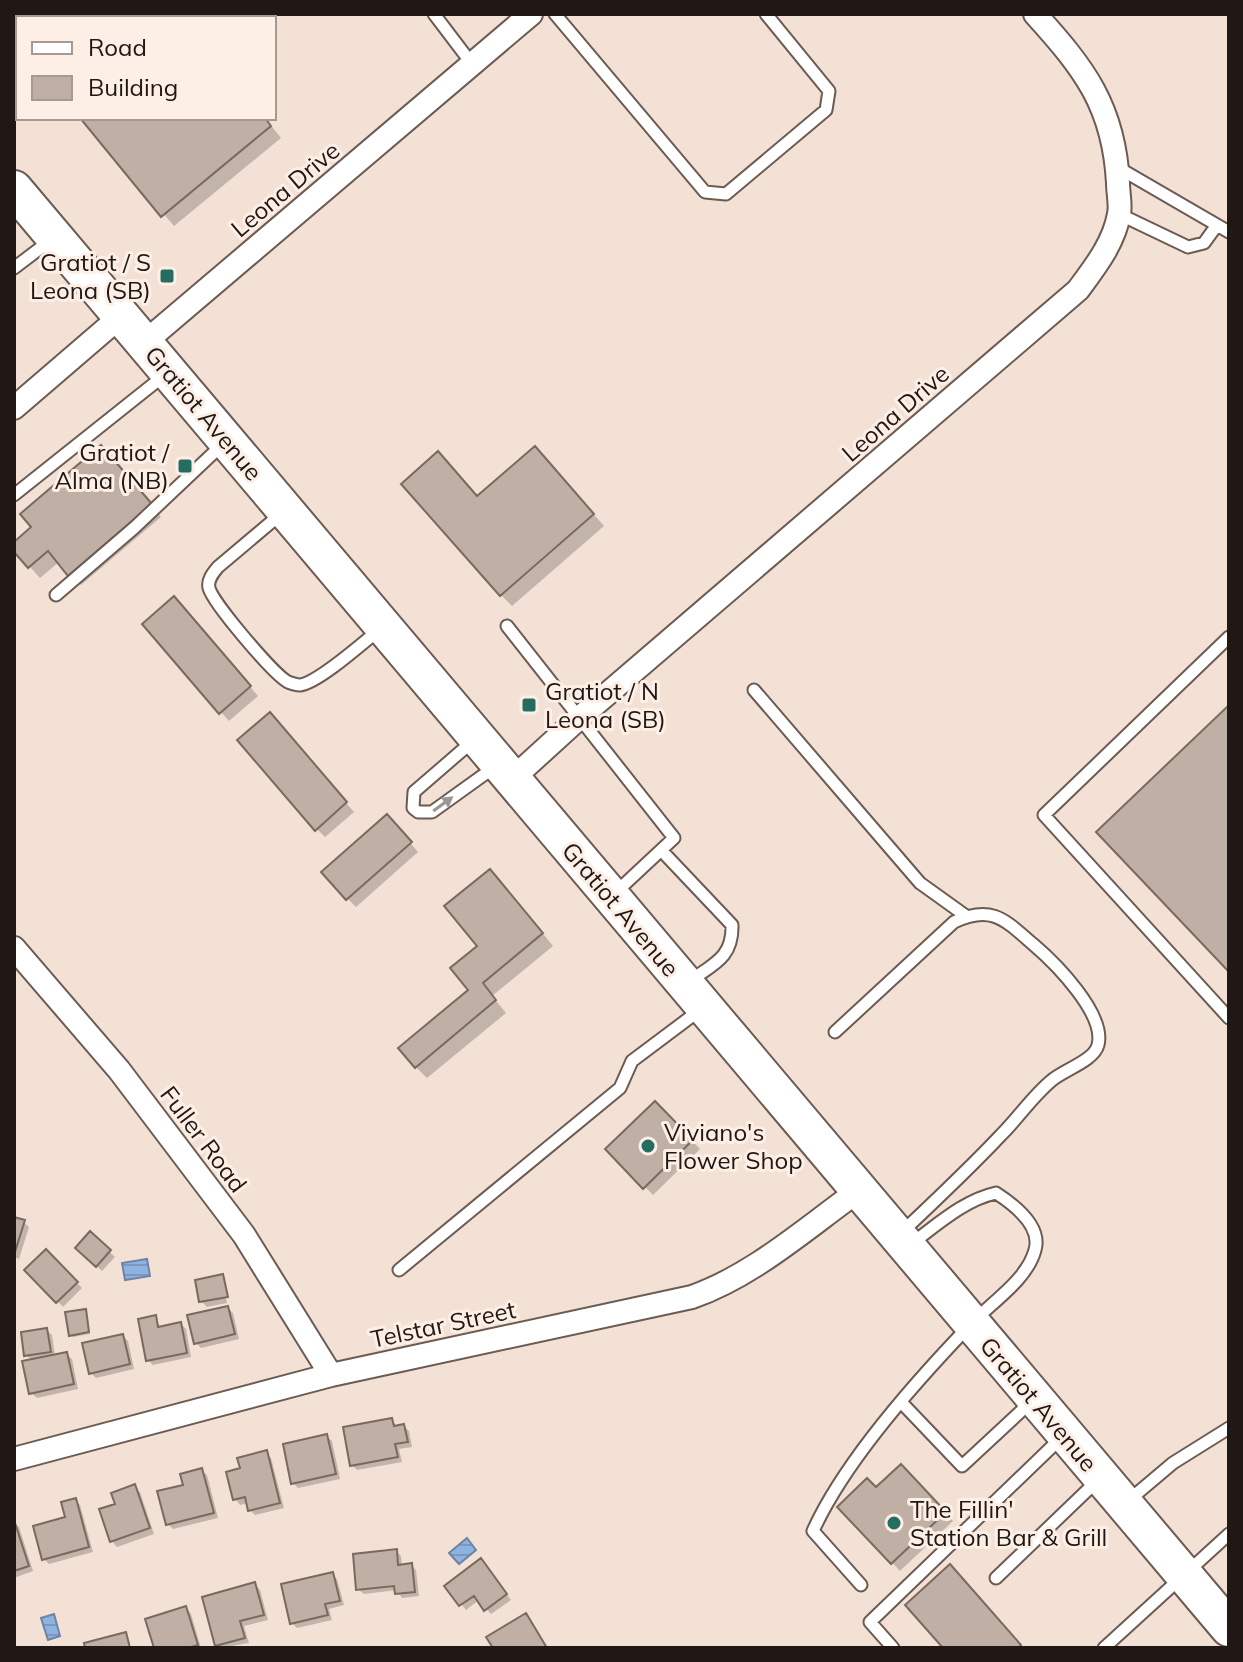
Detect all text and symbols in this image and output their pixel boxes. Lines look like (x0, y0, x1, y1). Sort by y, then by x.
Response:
legend (16, 16, 276, 120)
text: Road (88, 32, 147, 62)
text: Building (88, 72, 178, 102)
street label: Leona Drive (225, 135, 345, 243)
place label: Gratiot / S Leona (SB) (30, 247, 151, 305)
marker: Gratiot / S Leona (SB) (158, 267, 176, 285)
street label: Gratiot Avenue (139, 340, 269, 486)
street label: Leona Drive (835, 358, 955, 468)
place label: Gratiot / Alma (NB) (54, 437, 170, 495)
marker: Gratiot / Alma (NB) (176, 457, 194, 475)
place label: Gratiot / N Leona (SB) (545, 676, 666, 734)
marker: Gratiot / N Leona (SB) (520, 696, 538, 714)
one-way arrow (433, 797, 454, 812)
street label: Gratiot Avenue (556, 836, 686, 982)
street label: Fuller Road (154, 1080, 254, 1198)
place label: Viviano's Flower Shop (664, 1117, 803, 1175)
marker: Viviano's Flower Shop (639, 1137, 657, 1155)
street label: Telstar Street (368, 1294, 518, 1354)
street label: Gratiot Avenue (974, 1331, 1104, 1477)
place label: The Fillin' Station Bar & Grill (910, 1494, 1107, 1552)
marker: The Fillin' Station Bar & Grill (885, 1514, 903, 1532)

